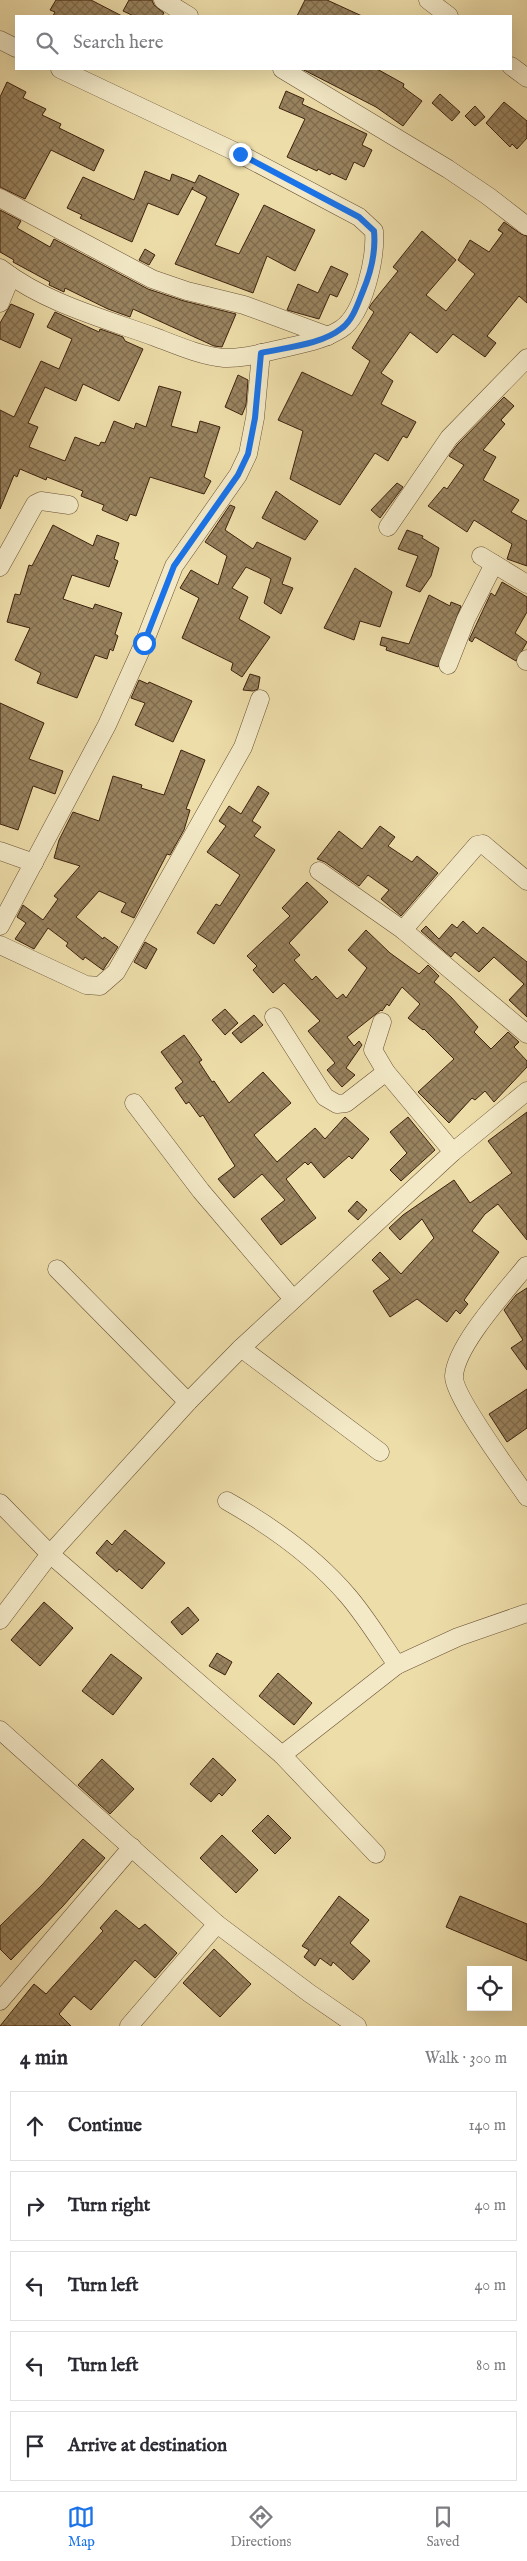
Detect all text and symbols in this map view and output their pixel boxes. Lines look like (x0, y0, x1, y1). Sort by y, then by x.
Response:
search box (15, 15, 512, 70)
icon: search (33, 29, 61, 57)
text: Search here (73, 31, 164, 55)
route end (229, 143, 252, 166)
route start (133, 632, 156, 655)
map controls (467, 1966, 512, 2011)
button: locate (467, 1966, 512, 2011)
text: 4 min (20, 2045, 68, 2072)
text: Walk · 300 m (425, 2049, 507, 2069)
icon: ahead (21, 2112, 49, 2140)
text: Continue (68, 2114, 142, 2138)
text: 140 m (468, 2116, 506, 2136)
icon: right (21, 2192, 49, 2220)
text: Turn right (68, 2194, 150, 2218)
text: 40 m (474, 2196, 506, 2216)
icon: left (21, 2272, 49, 2300)
text: Turn left (68, 2274, 139, 2298)
text: 40 m (474, 2276, 506, 2296)
icon: left (21, 2352, 49, 2380)
text: Turn left (68, 2354, 139, 2378)
text: 80 m (476, 2356, 506, 2376)
icon: arrive (21, 2432, 49, 2460)
text: Arrive at destination (68, 2434, 227, 2458)
tab: Map (67, 2503, 95, 2551)
tab: Directions (230, 2503, 291, 2551)
tab: Saved (426, 2503, 459, 2551)

